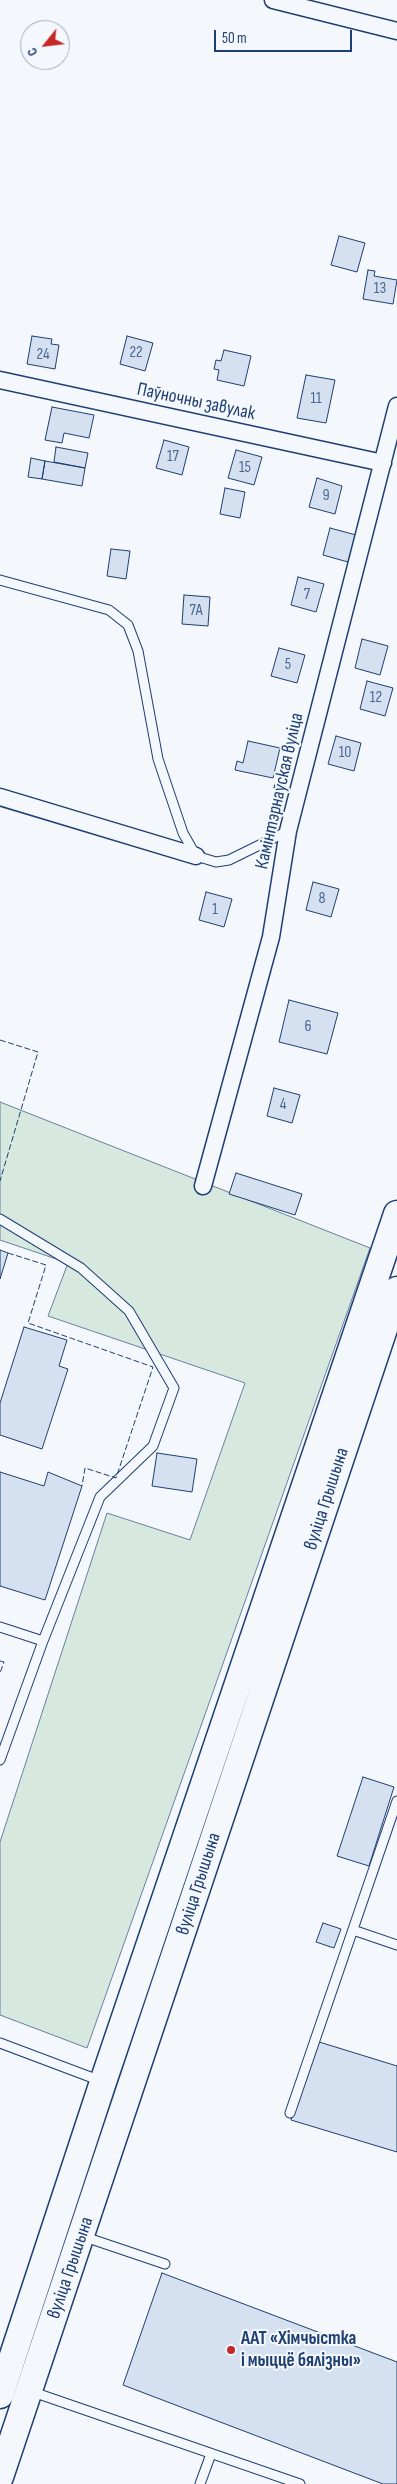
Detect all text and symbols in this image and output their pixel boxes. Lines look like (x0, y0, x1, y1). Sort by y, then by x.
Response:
north arrow (20, 20, 70, 70)
scale bar (217, 20, 354, 52)
text: 50 m (222, 29, 247, 48)
text: С (23, 45, 41, 59)
house number: 13 (374, 279, 386, 299)
house number: 22 (129, 343, 143, 363)
house number: 24 (36, 345, 50, 365)
street label: Паўночны завулак (135, 378, 257, 426)
house number: 11 (310, 389, 322, 409)
house number: 17 (167, 447, 179, 467)
house number: 15 (239, 458, 251, 478)
house number: 9 (322, 486, 330, 506)
house number: 7 (304, 585, 310, 605)
house number: 7А (190, 601, 202, 621)
house number: 5 (285, 655, 291, 675)
house number: 12 (370, 688, 382, 708)
street label: Камінтэрнаўская вуліца (251, 711, 309, 871)
house number: 10 (339, 743, 351, 763)
house number: 8 (318, 889, 326, 909)
house number: 1 (212, 900, 218, 920)
house number: 6 (304, 1017, 312, 1037)
house number: 4 (280, 1095, 286, 1115)
street label: вуліца Грышына (300, 1445, 354, 1553)
street label: вуліца Грышына (172, 1830, 226, 1938)
street label: вуліца Грышына (43, 2214, 99, 2322)
place label: ААТ «Хімчыстка і мыццё бялізны» (241, 2328, 361, 2372)
marker: ААТ «Хімчыстка і мыццё бялізны» (225, 2344, 237, 2356)

